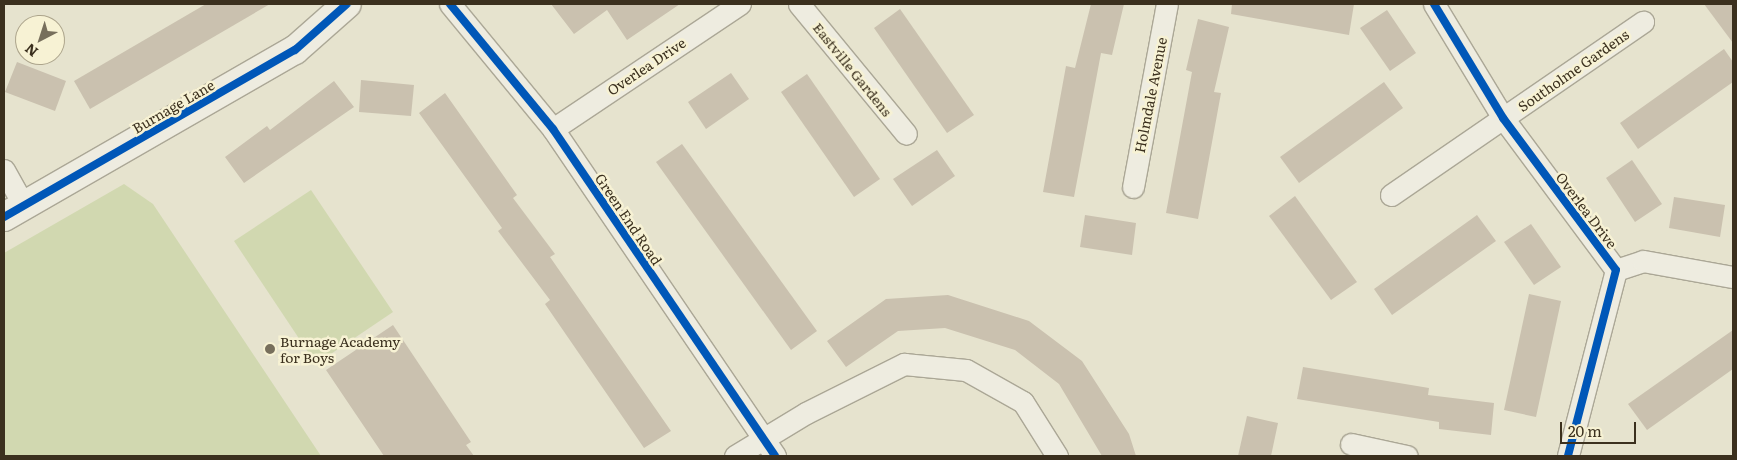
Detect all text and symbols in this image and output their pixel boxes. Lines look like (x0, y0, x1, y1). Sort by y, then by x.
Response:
north arrow (15, 15, 65, 65)
street label: Eastville Gardens (810, 19, 896, 119)
street label: Southolme Gardens (1514, 25, 1632, 115)
street label: Overlea Drive (604, 34, 688, 98)
street label: Holmdale Avenue (1131, 36, 1169, 154)
text: N (20, 39, 42, 62)
street label: Burnage Lane (129, 76, 217, 136)
street label: Overlea Drive (1553, 169, 1621, 251)
street label: Green End Road (592, 170, 666, 268)
place label: Burnage Academy for Boys (280, 333, 400, 366)
marker: Burnage Academy for Boys (264, 343, 276, 355)
scale bar (1562, 412, 1638, 444)
text: 20 m (1568, 419, 1602, 442)

